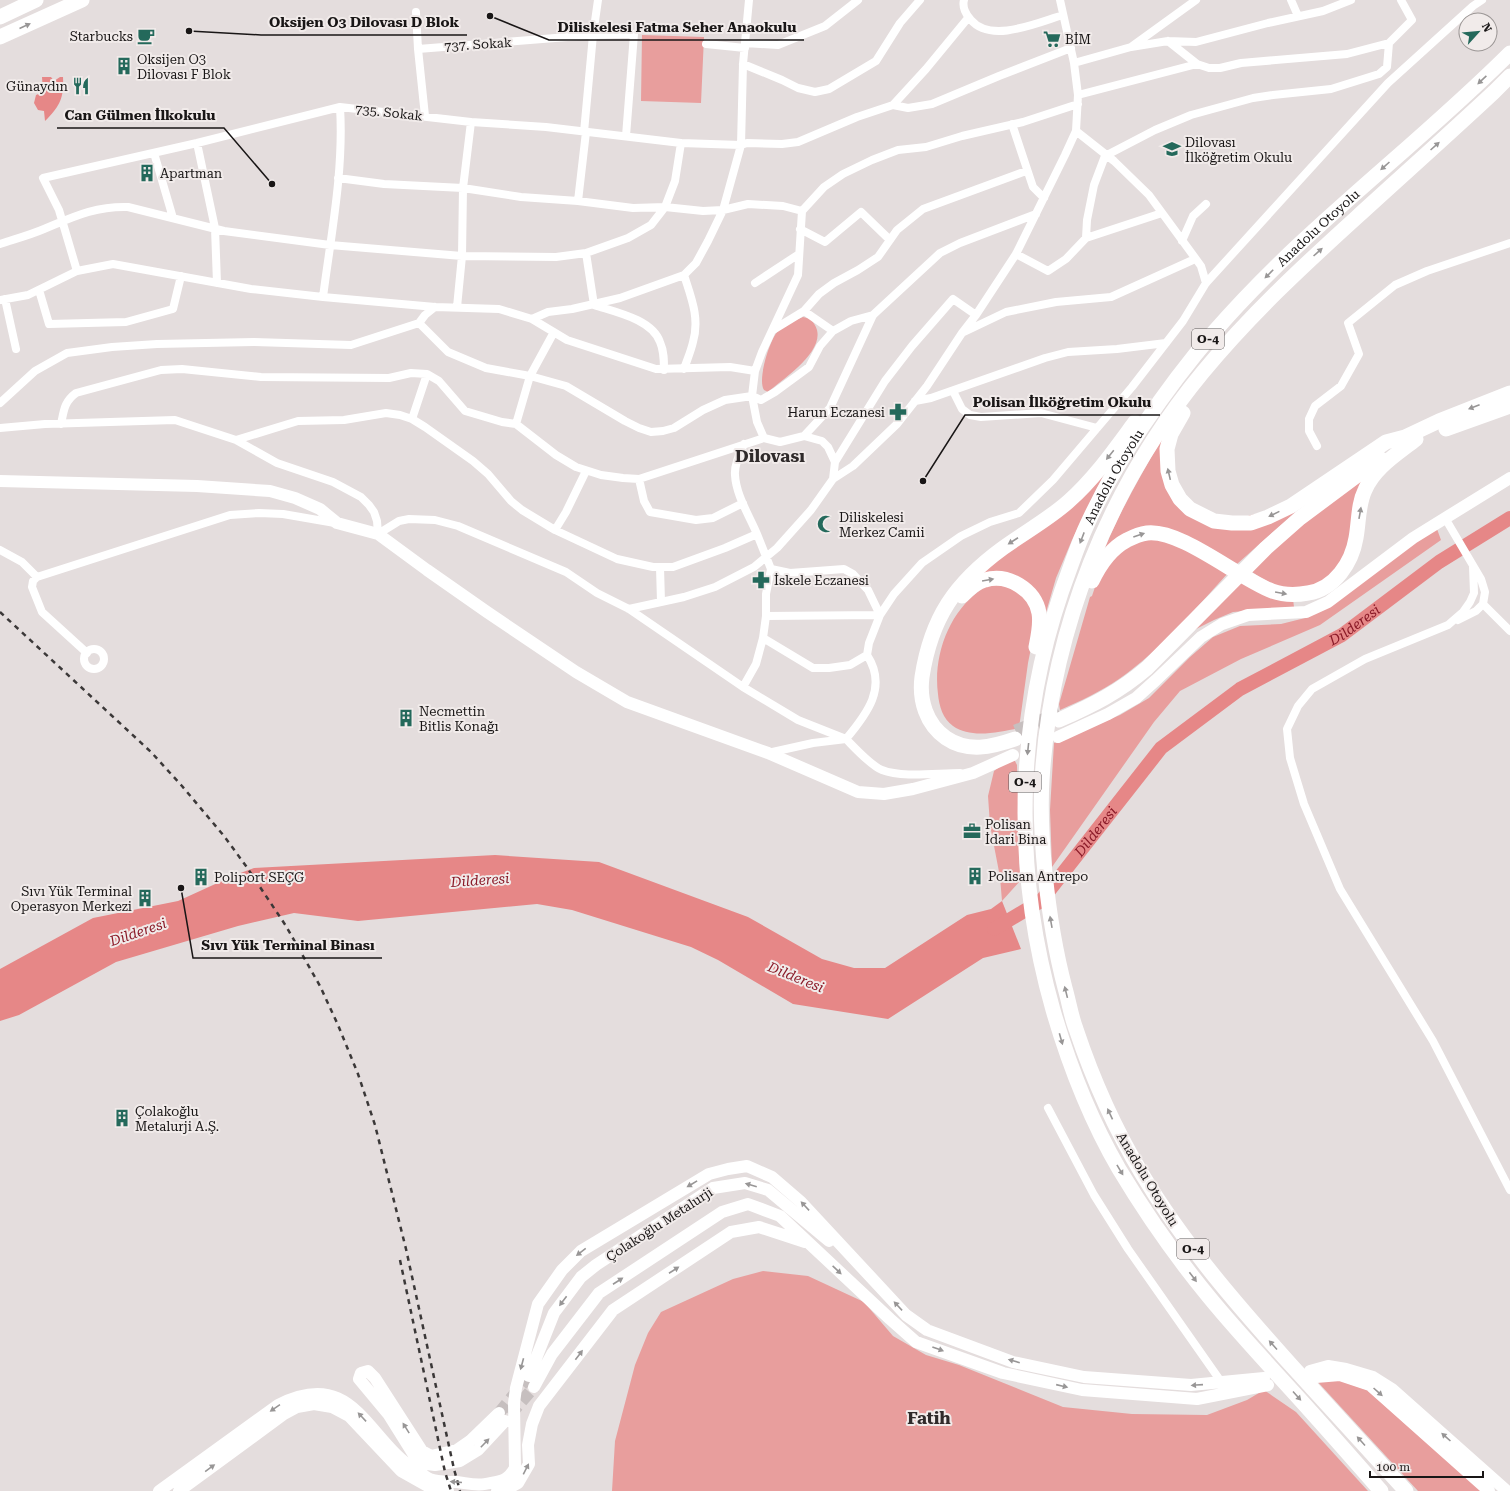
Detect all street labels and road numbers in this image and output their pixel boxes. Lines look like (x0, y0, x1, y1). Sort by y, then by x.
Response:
street label: 737. Sokak (444, 35, 512, 54)
street label: 735. Sokak (354, 101, 423, 124)
street label: Anadolu Otoyolu (1274, 186, 1363, 269)
road number: O-4 (1192, 329, 1224, 349)
street label: Anadolu Otoyolu (1081, 427, 1147, 527)
road number: O-4 (1009, 772, 1041, 792)
street label: Anadolu Otoyolu (1114, 1130, 1181, 1229)
street label: Çolakoğlu Metalurji (603, 1184, 715, 1264)
road number: O-4 (1177, 1239, 1209, 1259)

